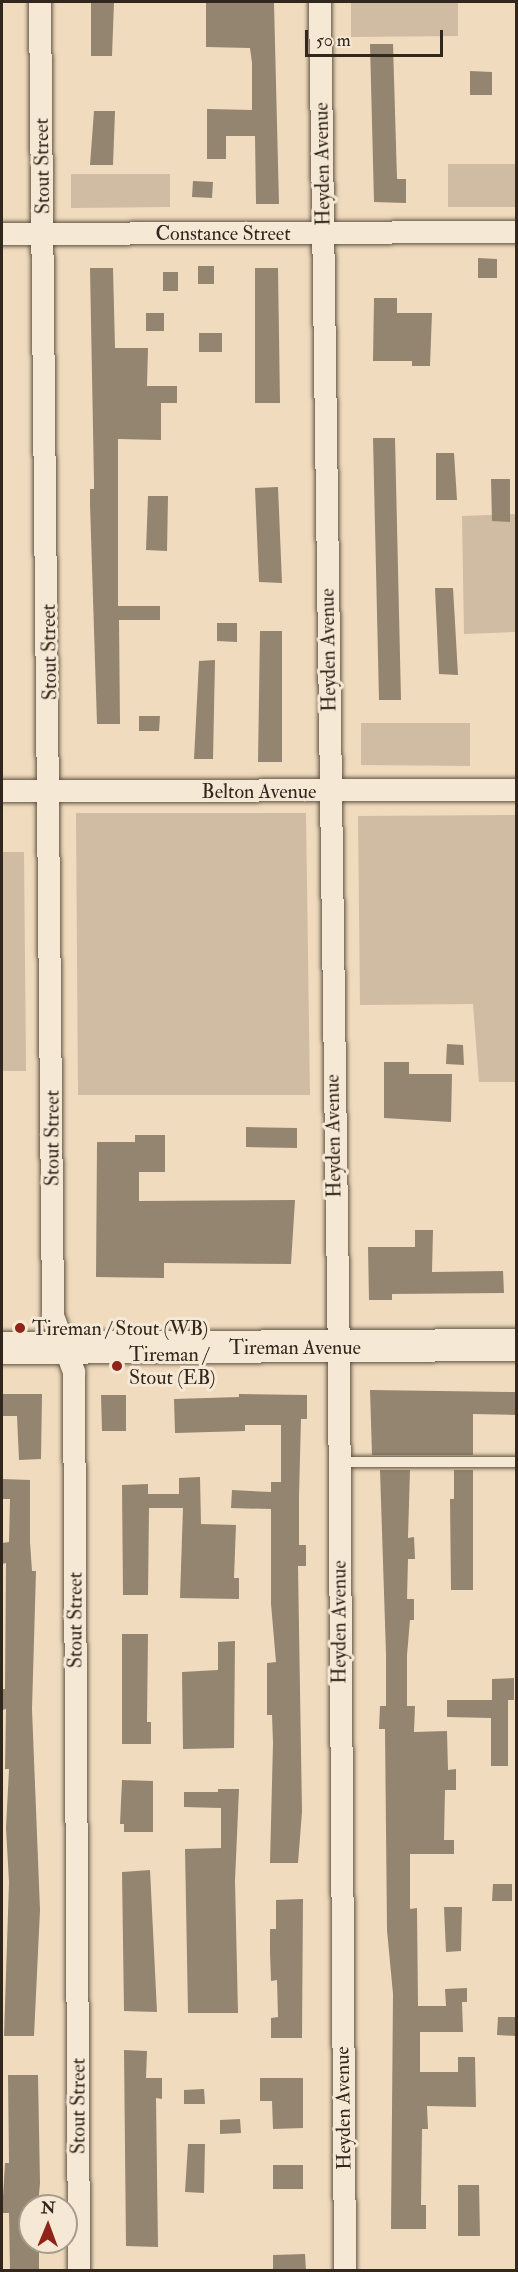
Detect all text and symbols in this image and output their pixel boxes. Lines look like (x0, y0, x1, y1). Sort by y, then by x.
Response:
scale bar (308, 18, 446, 56)
text: 50 m (316, 29, 351, 52)
street label: Heyden Avenue (309, 102, 335, 226)
street label: Stout Street (29, 118, 55, 214)
street label: Constance Street (155, 221, 291, 245)
street label: Heyden Avenue (315, 588, 341, 712)
street label: Stout Street (36, 604, 62, 700)
street label: Belton Avenue (202, 779, 316, 803)
street label: Heyden Avenue (320, 1074, 346, 1198)
street label: Stout Street (40, 1090, 64, 1186)
place label: Tireman / Stout (WB) (32, 1316, 208, 1340)
marker: Tireman / Stout (WB) (13, 1321, 27, 1335)
street label: Tireman Avenue (229, 1335, 361, 1359)
place label: Tireman / Stout (EB) (129, 1342, 216, 1389)
marker: Tireman / Stout (EB) (110, 1359, 124, 1373)
street label: Heyden Avenue (327, 1560, 351, 1684)
street label: Stout Street (63, 1572, 87, 1668)
street label: Heyden Avenue (330, 2046, 356, 2170)
street label: Stout Street (66, 2058, 90, 2154)
north arrow (18, 2194, 78, 2254)
text: N (41, 2198, 56, 2218)

